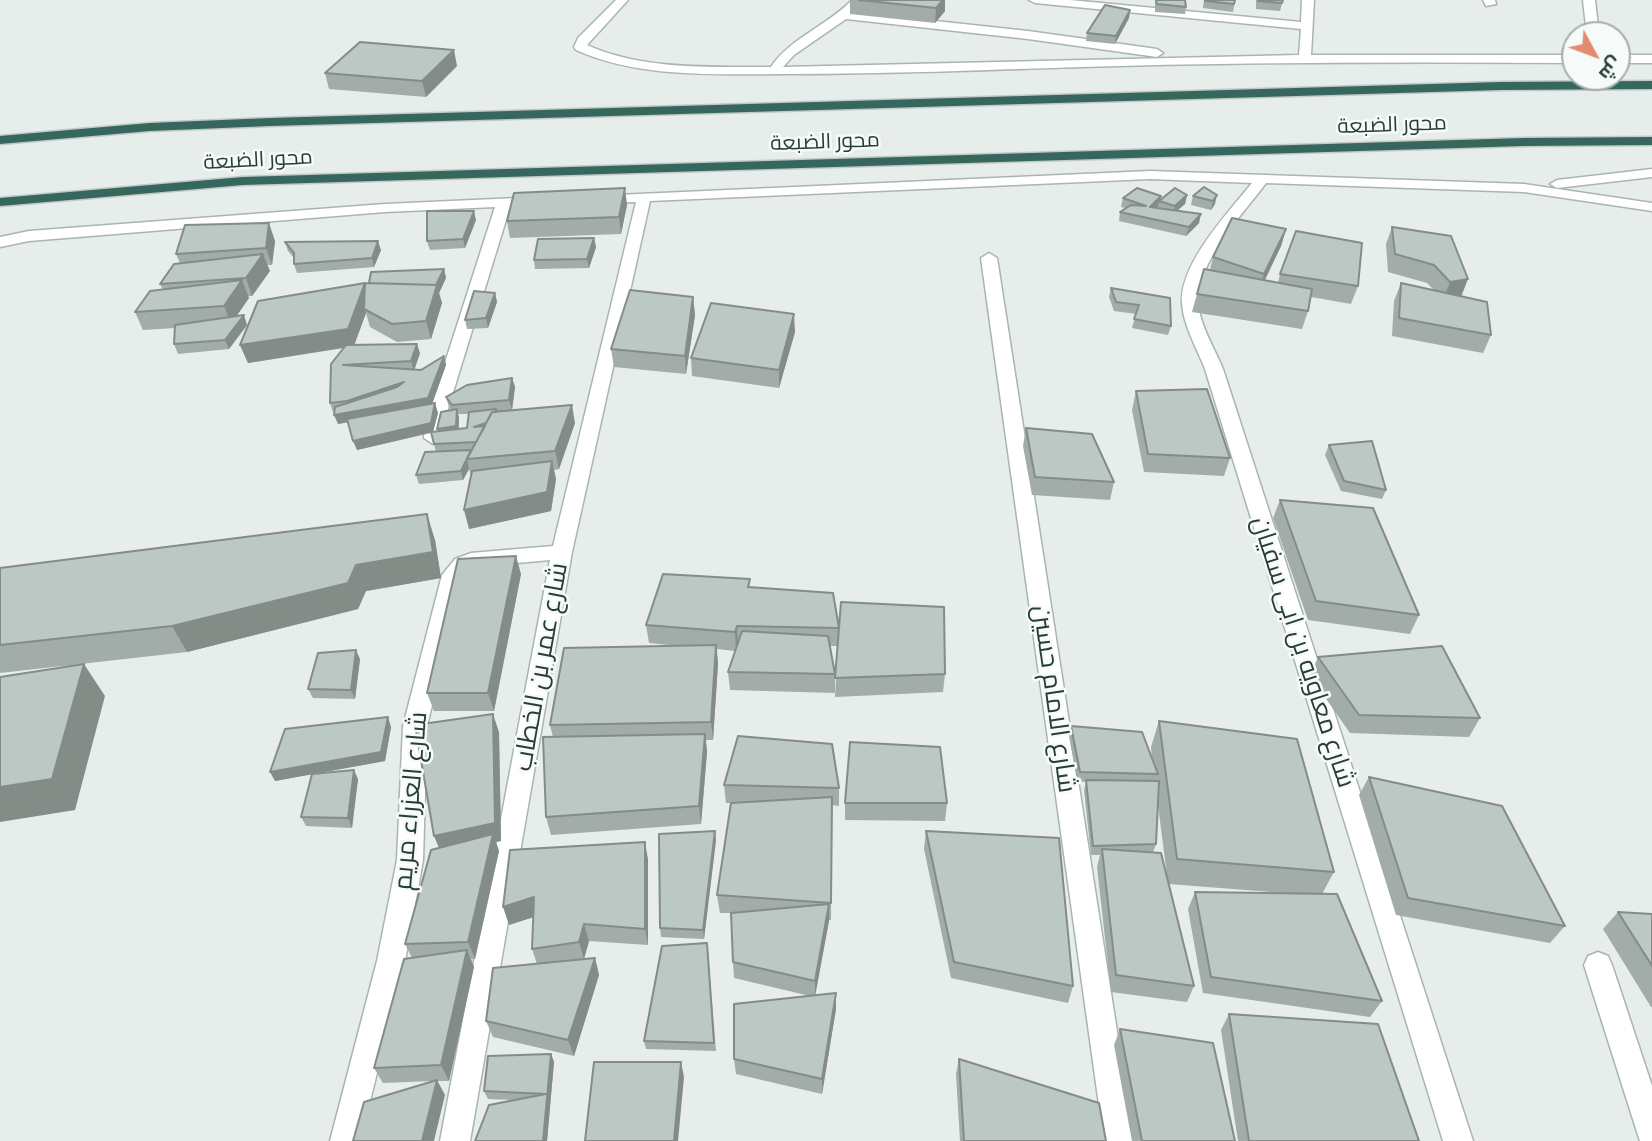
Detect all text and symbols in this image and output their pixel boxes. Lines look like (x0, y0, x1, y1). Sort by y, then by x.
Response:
north arrow (1561, 21, 1631, 91)
text: ش (1594, 52, 1627, 86)
street label: محور الضبعة (1337, 110, 1447, 140)
street label: محور الضبعة (770, 127, 880, 157)
street label: محور الضبعة (203, 145, 313, 175)
street label: شارع معاويه بن ابى سفيان (1244, 512, 1362, 792)
street label: شارع عمر بن الخطاب (507, 560, 575, 774)
street label: شارع الامام حسين (1025, 603, 1083, 795)
street label: شارع العزراء مريم (388, 710, 434, 892)

